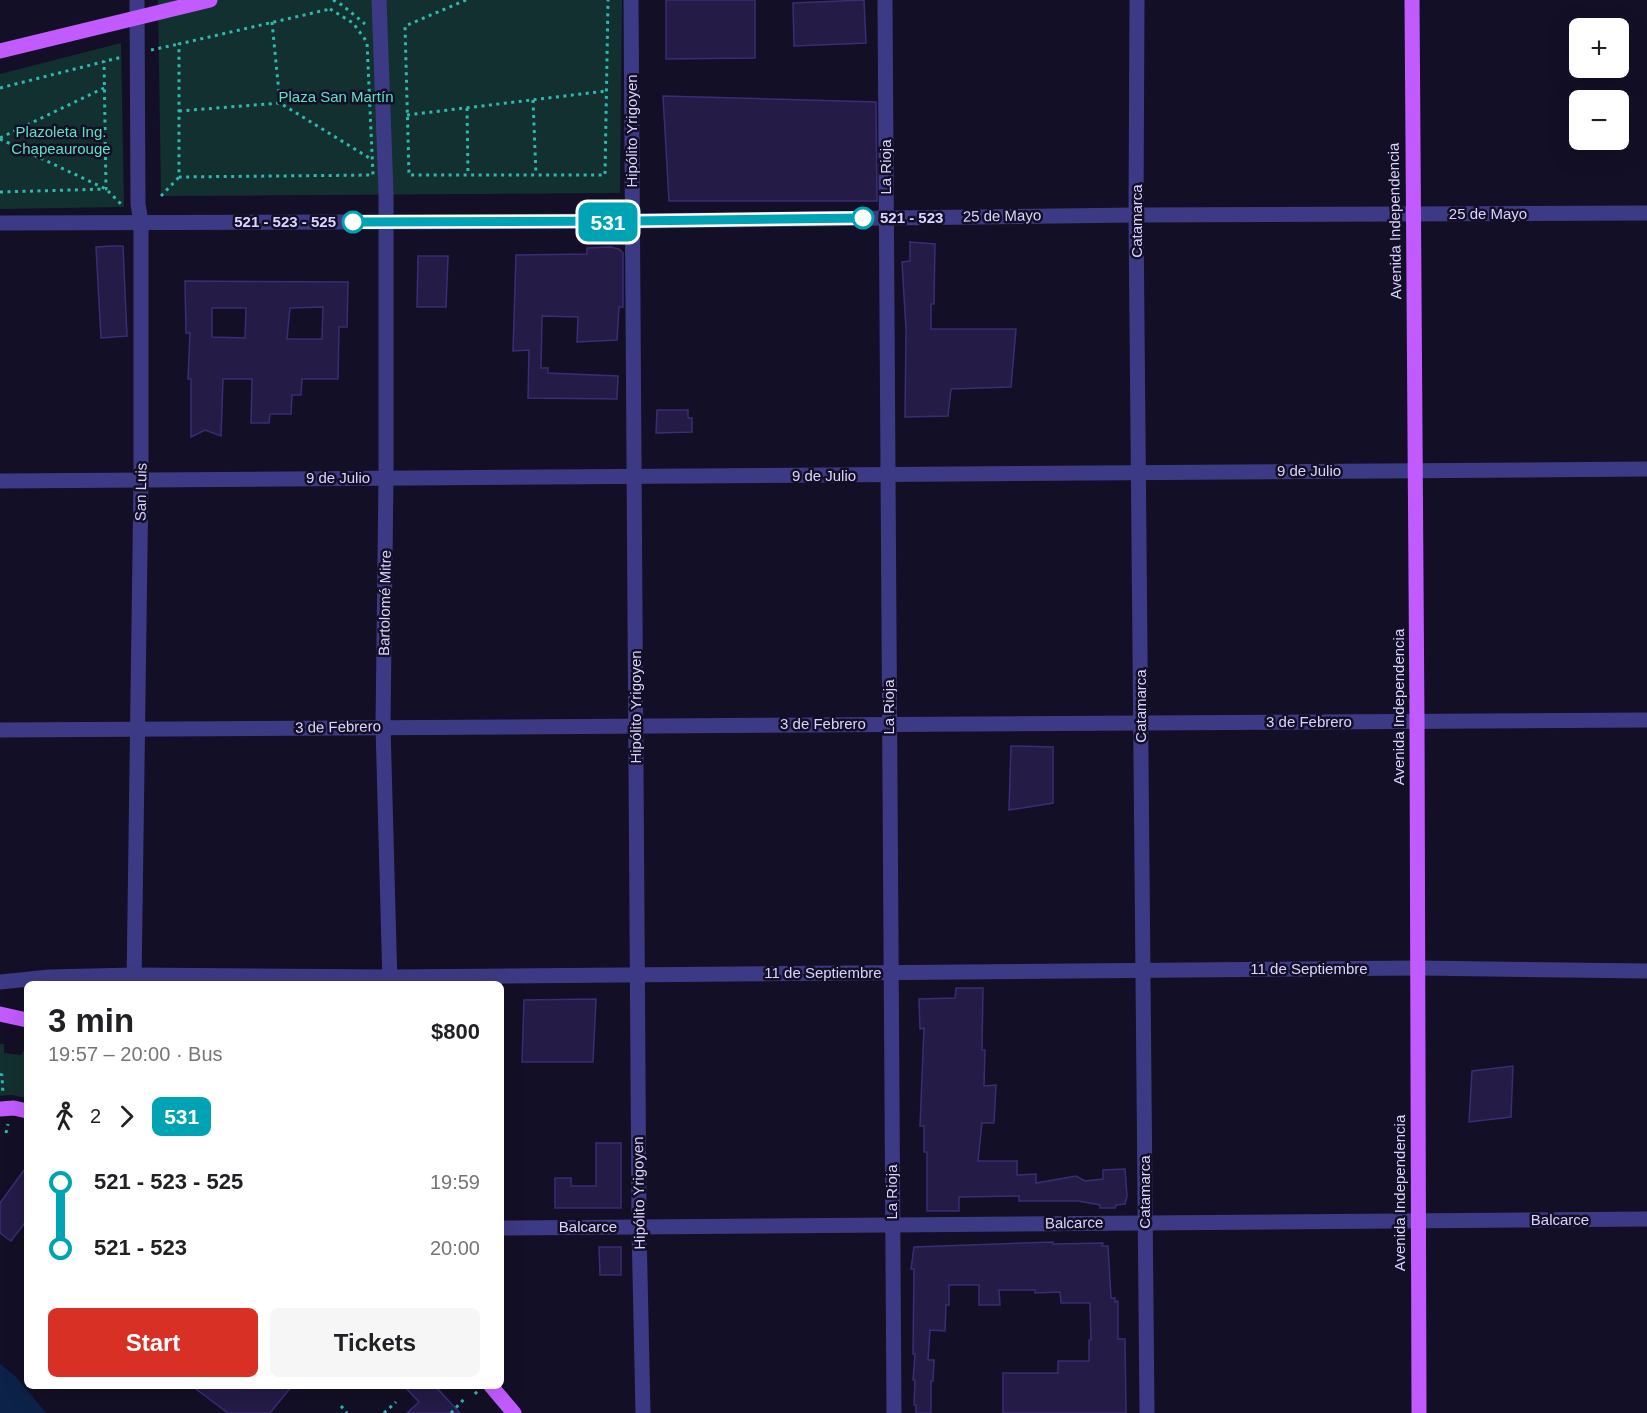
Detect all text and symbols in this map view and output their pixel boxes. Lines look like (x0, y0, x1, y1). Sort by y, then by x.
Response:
map controls (1569, 18, 1629, 150)
button: + (1569, 18, 1629, 78)
street label: Hipólito Yrigoyen (623, 74, 640, 188)
park label: Plaza San Martín (278, 88, 394, 105)
button: − (1569, 90, 1629, 150)
park label: Plazoleta Ing. Chapeaurouge (11, 123, 111, 157)
street label: La Rioja (877, 139, 894, 195)
street label: Avenida Independencia (1385, 142, 1404, 299)
street label: Catamarca (1128, 184, 1145, 258)
line badge: 531 (574, 202, 642, 242)
street label: 25 de Mayo (1449, 205, 1527, 222)
street label: 25 de Mayo (963, 206, 1041, 225)
marker: 521 - 523 (852, 207, 874, 229)
place label: 521 - 523 (880, 209, 943, 226)
marker: 521 - 523 - 525 (342, 211, 364, 233)
text: 531 (590, 211, 626, 234)
place label: 521 - 523 - 525 (234, 213, 336, 230)
street label: 9 de Julio (1277, 462, 1341, 479)
street label: San Luis (131, 463, 150, 521)
street label: 9 de Julio (792, 467, 856, 484)
street label: 9 de Julio (306, 469, 370, 486)
street label: Bartolomé Mitre (375, 550, 394, 656)
street label: Avenida Independencia (1390, 628, 1407, 785)
street label: Hipólito Yrigoyen (627, 650, 644, 764)
street label: Catamarca (1132, 669, 1149, 743)
street label: La Rioja (880, 679, 897, 735)
street label: 3 de Febrero (1266, 713, 1352, 730)
street label: 3 de Febrero (780, 715, 866, 732)
street label: 3 de Febrero (295, 717, 381, 736)
street label: 11 de Septiembre (1250, 960, 1368, 977)
street label: 11 de Septiembre (764, 964, 882, 981)
text: 3 min (48, 1002, 134, 1039)
text: $800 (431, 1019, 480, 1044)
text: 19:57 – 20:00 · Bus (48, 1043, 223, 1065)
icon: walk (48, 1100, 81, 1133)
icon: forward (110, 1100, 143, 1133)
text: 2 (90, 1105, 101, 1127)
text: 531 (164, 1105, 199, 1128)
street label: Avenida Independencia (1391, 1114, 1408, 1271)
street label: Hipólito Yrigoyen (629, 1136, 648, 1250)
street label: Catamarca (1136, 1155, 1153, 1229)
street label: La Rioja (883, 1164, 900, 1220)
text: 521 - 523 - 525 (94, 1169, 243, 1194)
text: 19:59 (430, 1171, 480, 1193)
street label: Balcarce (1531, 1211, 1589, 1228)
street label: Balcarce (1045, 1213, 1103, 1232)
street label: Balcarce (559, 1218, 617, 1235)
text: 521 - 523 (94, 1235, 187, 1260)
text: 20:00 (430, 1237, 480, 1259)
button: Start (48, 1308, 258, 1377)
button: Tickets (270, 1308, 480, 1377)

